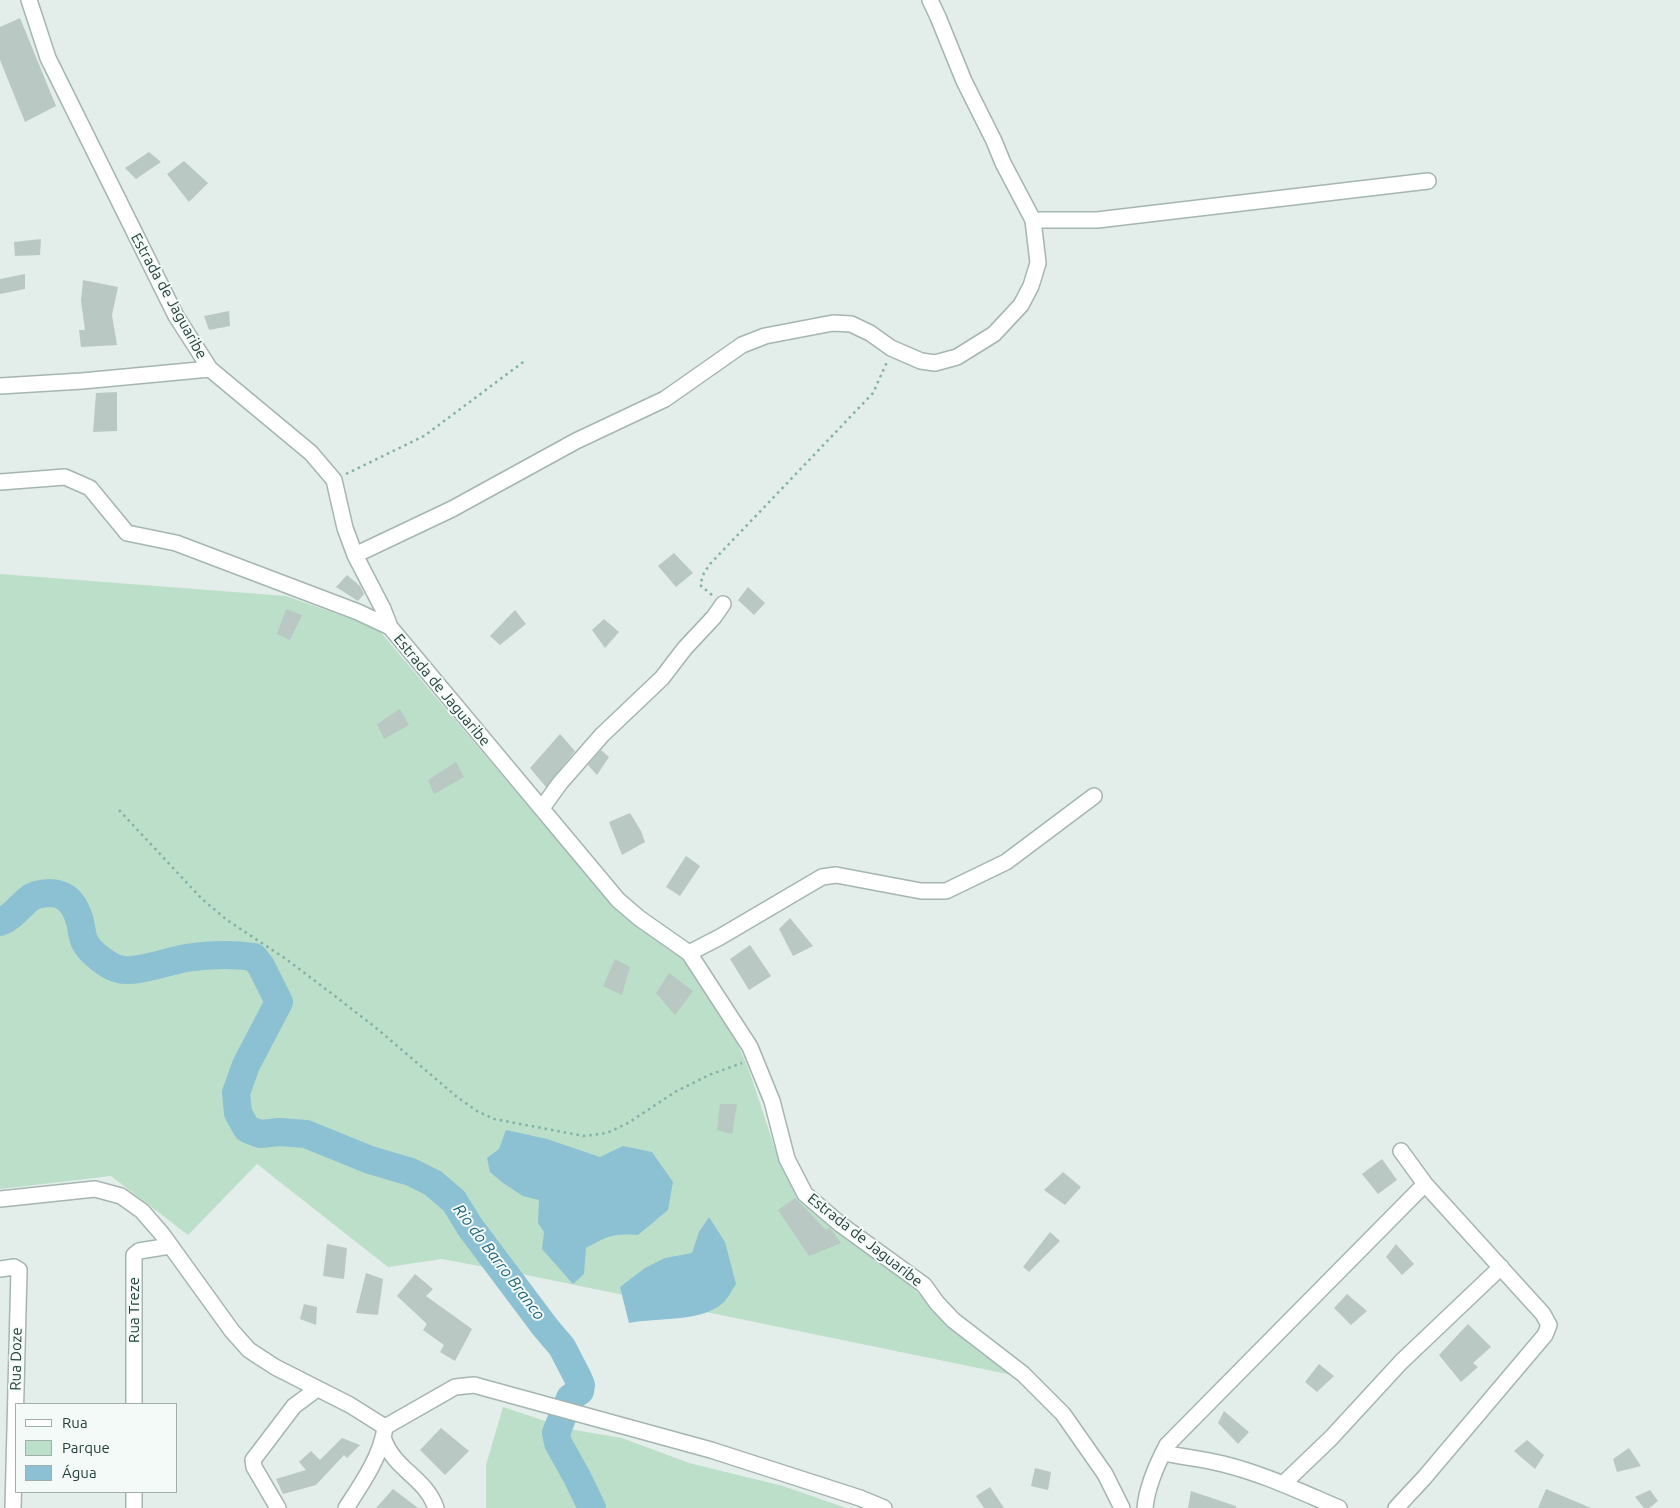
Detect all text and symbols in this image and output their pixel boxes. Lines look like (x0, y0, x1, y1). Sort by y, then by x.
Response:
street label: Estrada de Jaguaribe (127, 230, 211, 362)
street label: Estrada de Jaguaribe (390, 630, 494, 750)
street label: Estrada de Jaguaribe (804, 1190, 926, 1290)
water label: Rio do Barro Branco (449, 1200, 549, 1324)
street label: Rua Treze (125, 1277, 143, 1343)
street label: Rua Doze (6, 1327, 26, 1391)
legend (15, 1403, 178, 1493)
text: Rua (62, 1414, 88, 1431)
text: Parque (62, 1439, 110, 1456)
text: Água (62, 1464, 97, 1481)

